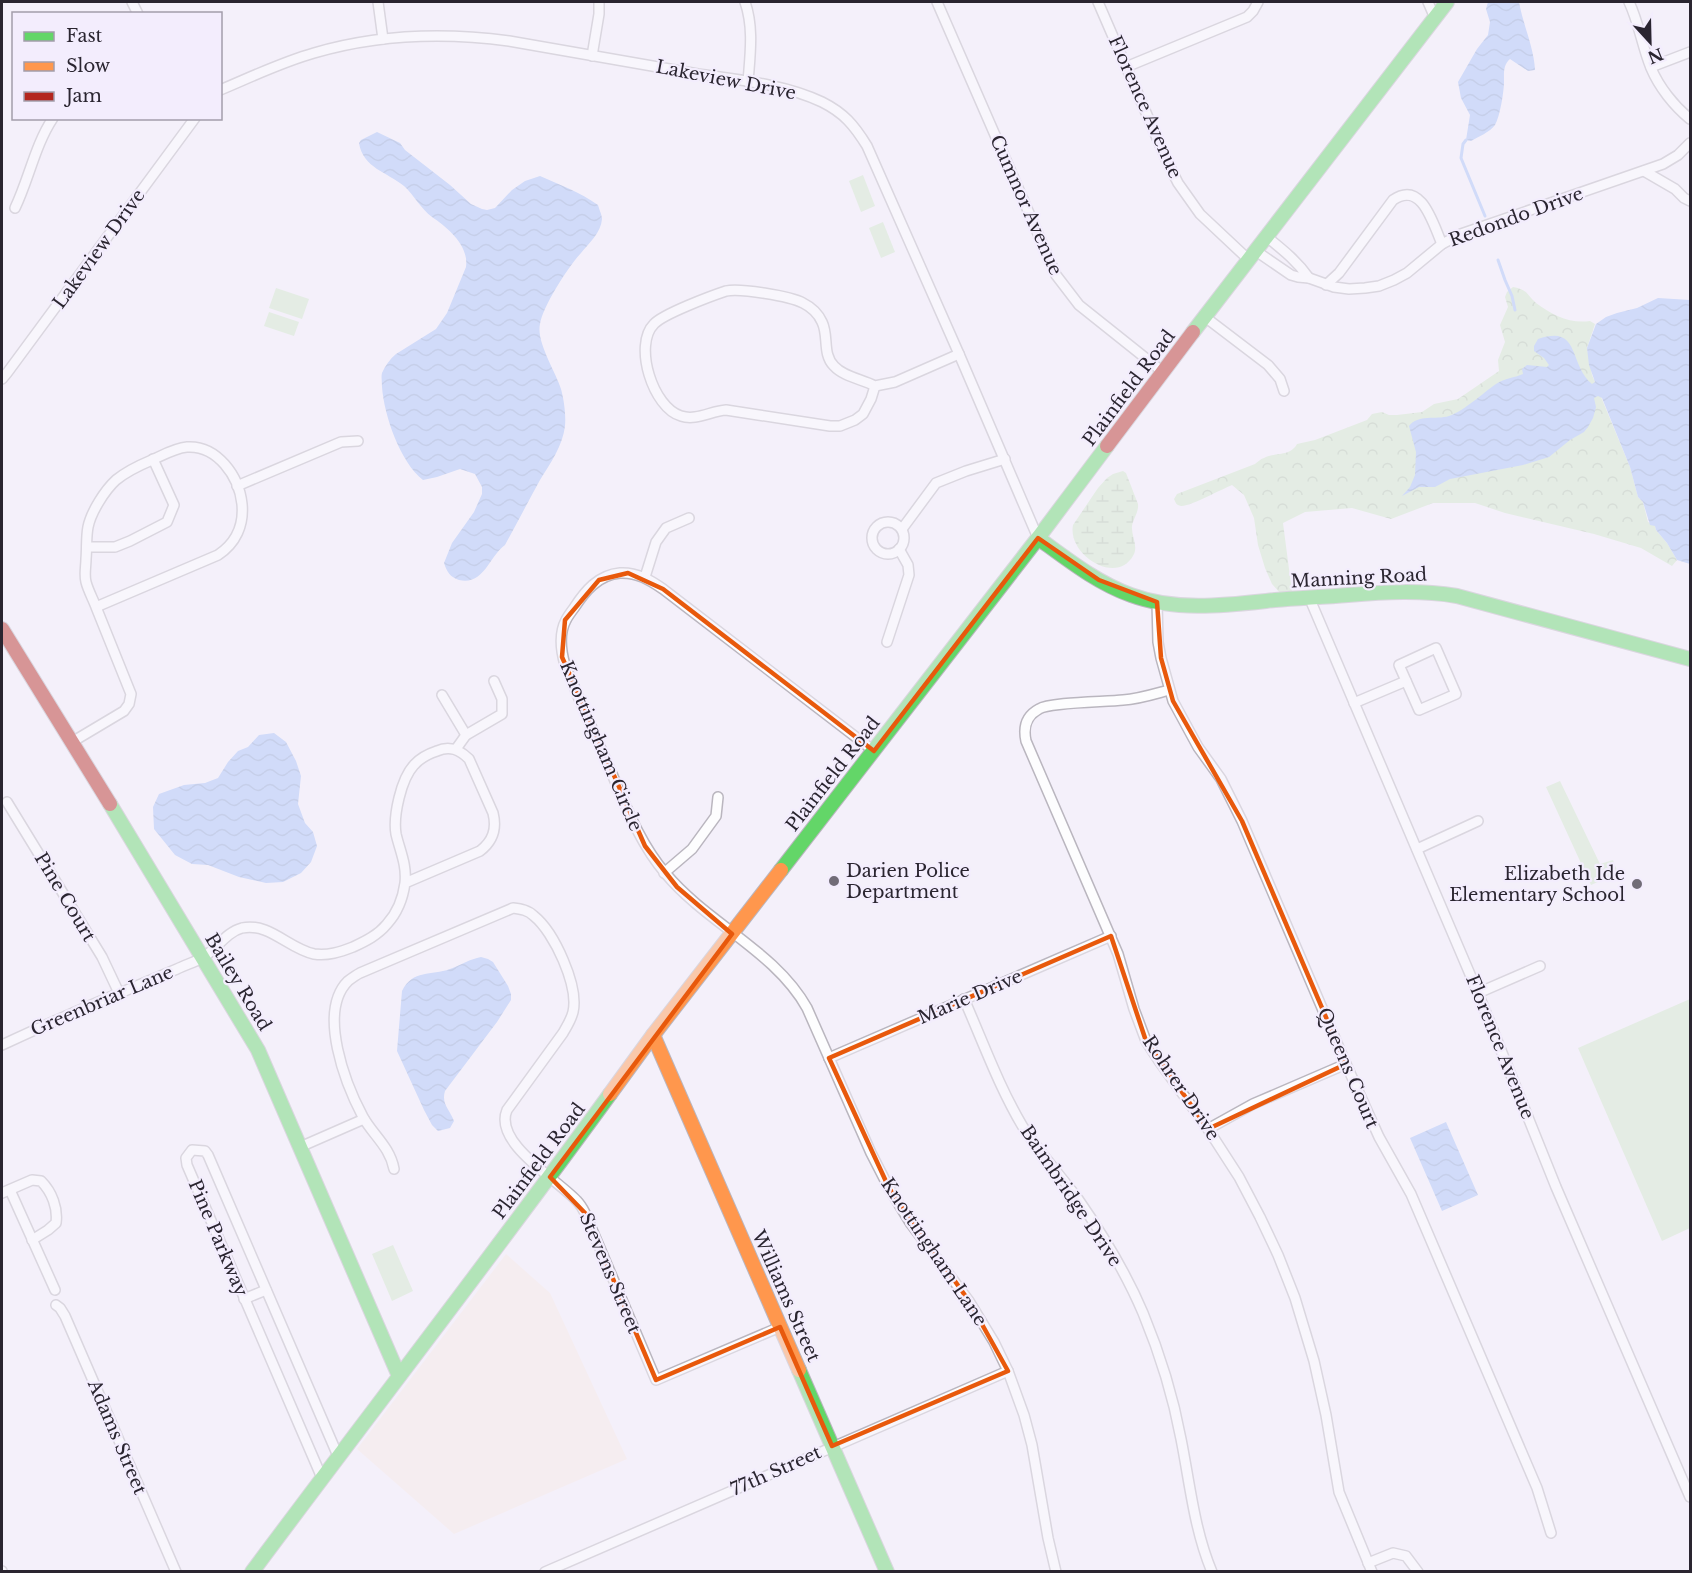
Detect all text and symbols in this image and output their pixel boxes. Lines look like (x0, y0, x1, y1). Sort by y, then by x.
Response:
legend (12, 12, 222, 120)
north arrow (1620, 12, 1680, 72)
text: Fast (66, 25, 103, 47)
street label: Florence Avenue (1104, 32, 1186, 182)
text: N (1645, 44, 1666, 68)
text: Slow (66, 55, 111, 77)
street label: Lakeview Drive (654, 56, 798, 104)
text: Jam (64, 85, 102, 107)
street label: Cumnor Avenue (985, 132, 1067, 278)
street label: Redondo Drive (1446, 183, 1586, 251)
street label: Lakeview Drive (48, 185, 150, 313)
street label: Plainfield Road (1078, 326, 1180, 450)
street label: Manning Road (1290, 563, 1428, 593)
street label: Knottingham Circle (555, 658, 647, 834)
street label: Plainfield Road (781, 712, 885, 836)
street label: Pine Court (30, 848, 100, 946)
place label: Darien Police Department (846, 860, 970, 903)
place label: Elizabeth Ide Elementary School (1449, 863, 1625, 906)
marker: Darien Police Department (827, 874, 841, 888)
marker: Elizabeth Ide Elementary School (1630, 877, 1644, 891)
street label: Bailey Road (200, 929, 276, 1035)
street label: Greenbriar Lane (27, 961, 177, 1041)
street label: Marie Drive (914, 965, 1026, 1029)
street label: Florence Avenue (1461, 972, 1539, 1122)
street label: Queens Court (1313, 1004, 1383, 1132)
street label: Rohrer Drive (1138, 1031, 1224, 1145)
street label: Plainfield Road (488, 1099, 590, 1223)
street label: Baimbridge Drive (1016, 1121, 1126, 1271)
street label: Knottingham Lane (876, 1174, 992, 1330)
street label: Pine Parkway (184, 1176, 253, 1300)
street label: Stevens Street (575, 1209, 645, 1337)
street label: Williams Street (747, 1226, 825, 1365)
street label: Adams Street (83, 1375, 151, 1498)
street label: 77th Street (727, 1441, 825, 1501)

